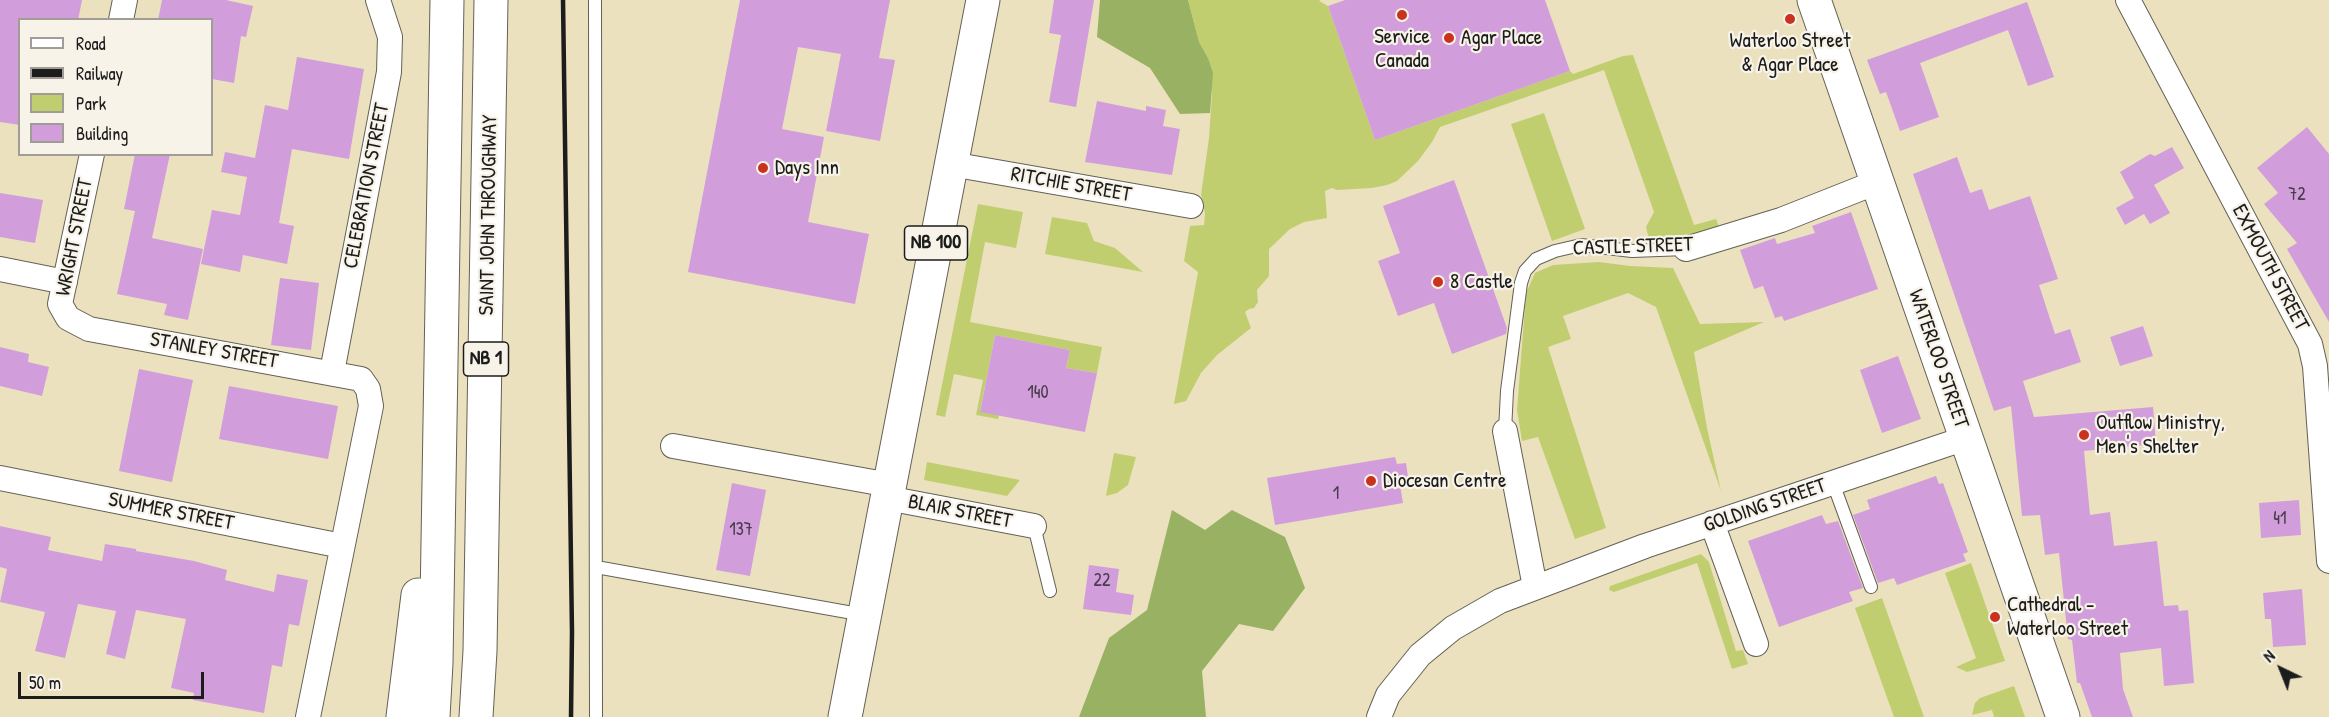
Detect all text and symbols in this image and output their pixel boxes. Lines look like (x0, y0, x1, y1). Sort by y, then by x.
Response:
marker: Service Canada (1395, 8, 1409, 22)
marker: Waterloo Street & Agar Place (1783, 12, 1797, 26)
legend (18, 18, 213, 156)
place label: Service Canada (1374, 24, 1430, 74)
place label: Agar Place (1461, 25, 1542, 51)
place label: Waterloo Street & Agar Place (1729, 28, 1851, 78)
text: Road (76, 31, 106, 56)
marker: Agar Place (1442, 31, 1456, 45)
text: Railway (76, 61, 123, 86)
text: Park (76, 91, 106, 116)
street label: CELEBRATION STREET (339, 101, 395, 271)
street label: SAINT JOHN THROUGHWAY (475, 114, 503, 316)
text: Building (76, 121, 128, 146)
place label: Days Inn (775, 155, 839, 181)
marker: Days Inn (756, 161, 770, 175)
street label: RITCHIE STREET (1009, 162, 1133, 208)
street label: WRIGHT STREET (51, 176, 99, 298)
house number: 72 (2288, 184, 2306, 206)
street label: EXMOUTH STREET (2226, 200, 2314, 336)
road number: NB 100 (904, 226, 968, 260)
street label: CASTLE STREET (1572, 232, 1694, 262)
place label: 8 Castle (1450, 269, 1513, 295)
marker: 8 Castle (1431, 275, 1445, 289)
street label: WATERLOO STREET (1902, 286, 1974, 432)
street label: STANLEY STREET (148, 327, 280, 375)
road number: NB 1 (464, 342, 508, 376)
house number: 140 (1027, 382, 1049, 404)
place label: Outflow Ministry, Men's Shelter (2096, 410, 2225, 460)
marker: Outflow Ministry, Men's Shelter (2077, 428, 2091, 442)
place label: Diocesan Centre (1383, 468, 1506, 494)
street label: GOLDING STREET (1700, 473, 1830, 539)
marker: Diocesan Centre (1364, 474, 1378, 488)
house number: 1 (1333, 483, 1339, 505)
street label: SUMMER STREET (106, 487, 236, 537)
street label: BLAIR STREET (906, 490, 1014, 534)
house number: 41 (2273, 508, 2287, 530)
house number: 137 (729, 519, 753, 541)
house number: 22 (1094, 570, 1110, 592)
place label: Cathedral - Waterloo Street (2007, 592, 2128, 642)
marker: Cathedral - Waterloo Street (1988, 610, 2002, 624)
north arrow (2251, 639, 2311, 699)
text: N (2258, 645, 2279, 667)
scale bar (21, 660, 207, 698)
text: 50 m (29, 670, 61, 695)

